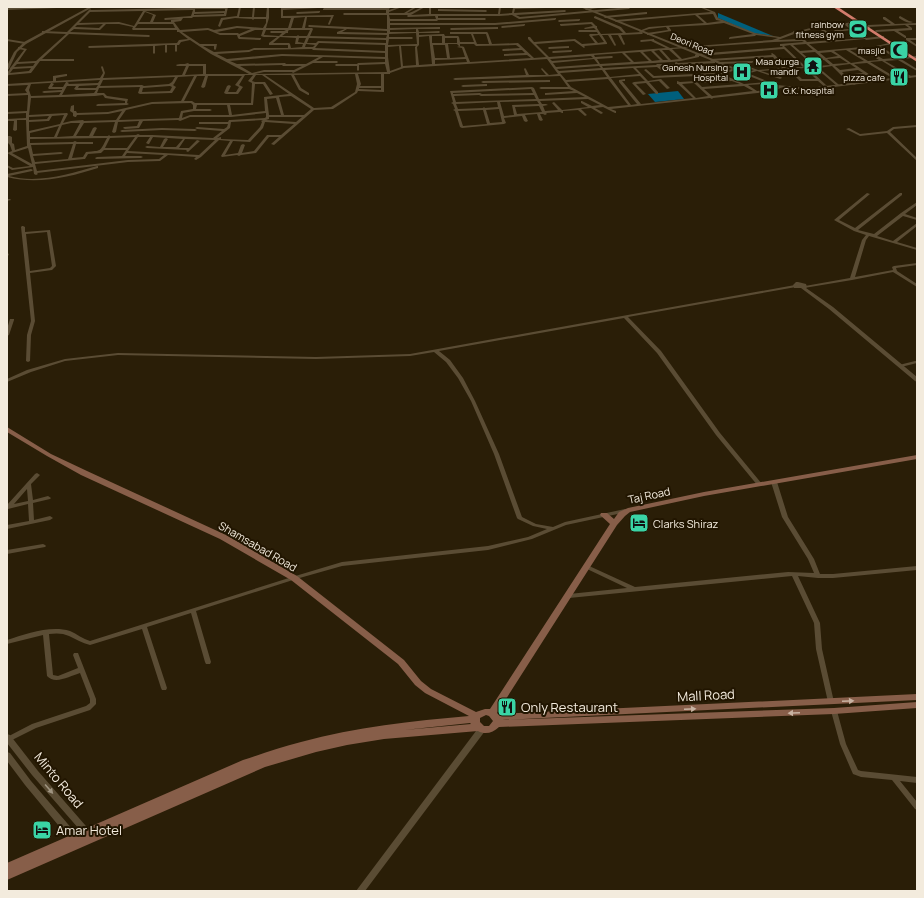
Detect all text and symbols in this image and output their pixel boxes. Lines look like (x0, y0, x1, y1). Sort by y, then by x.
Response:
place label: rainbow fitness gym (795, 18, 844, 41)
sports icon: rainbow fitness gym (847, 18, 869, 40)
street label: Deori Road (669, 30, 715, 58)
mosque icon: masjid (888, 39, 910, 61)
place label: masjid (858, 44, 885, 57)
place label: Maa durga mandir (756, 55, 800, 78)
temple icon: Maa durga mandir (802, 55, 824, 77)
place label: Ganesh Nursing Hospital (662, 61, 728, 84)
hospital icon: Ganesh Nursing Hospital (731, 61, 753, 83)
restaurant icon: pizza cafe (888, 66, 910, 88)
place label: pizza cafe (843, 71, 885, 84)
hospital icon: G.K. hospital (758, 79, 780, 101)
place label: G.K. hospital (783, 84, 834, 97)
street label: Taj Road (626, 483, 672, 507)
hotel icon: Clarks Shiraz (628, 512, 650, 534)
place label: Clarks Shiraz (653, 516, 719, 531)
street label: Shamsabad Road (216, 517, 300, 575)
street label: Mall Road (677, 685, 735, 705)
restaurant icon: Only Restaurant (496, 696, 518, 718)
place label: Only Restaurant (521, 698, 618, 716)
one-way arrow (842, 698, 855, 704)
one-way arrow (684, 705, 696, 712)
one-way arrow (787, 710, 800, 716)
street label: Minto Road (30, 748, 88, 812)
one-way arrow (44, 784, 53, 794)
hotel icon: Amar Hotel (31, 819, 53, 841)
place label: Amar Hotel (56, 821, 122, 839)

